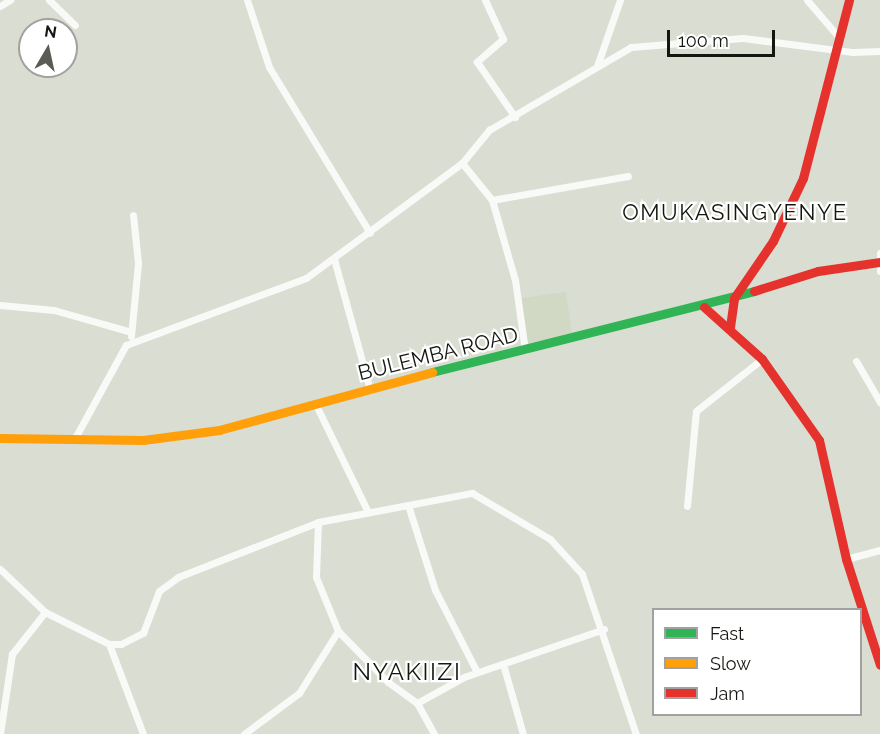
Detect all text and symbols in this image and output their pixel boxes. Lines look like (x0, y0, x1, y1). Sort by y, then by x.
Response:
north arrow (18, 18, 78, 78)
scale bar (670, 18, 778, 56)
text: N (43, 21, 58, 42)
text: 100 m (678, 30, 729, 51)
district label: OMUKASINGYENYE (622, 200, 848, 226)
street label: BULEMBA ROAD (355, 322, 521, 386)
legend (652, 608, 862, 716)
text: Fast (710, 623, 744, 644)
text: Slow (710, 653, 751, 674)
district label: NYAKIIZI (353, 658, 461, 686)
text: Jam (710, 683, 745, 704)

